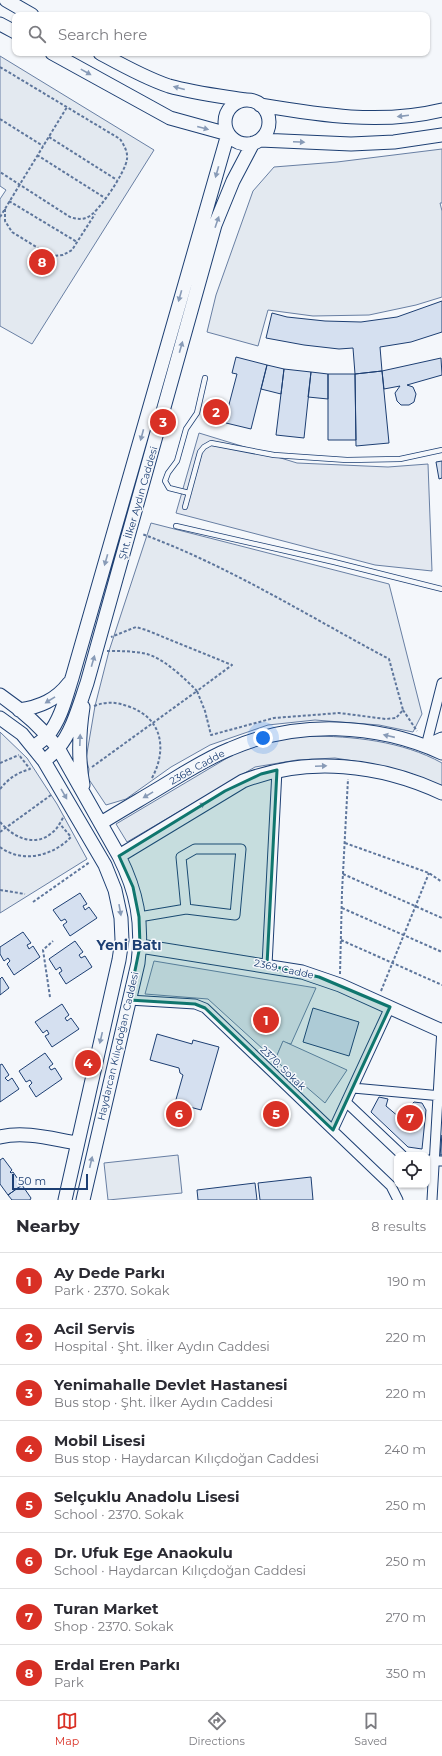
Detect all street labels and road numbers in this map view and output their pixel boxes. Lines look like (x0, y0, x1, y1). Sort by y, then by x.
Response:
street label: Şht. İlker Aydın Caddesi (116, 445, 160, 561)
street label: 2368. Cadde (167, 746, 227, 788)
street label: 2369. Cadde (253, 956, 315, 982)
street label: Haydarcan Kılıçdoğan Caddesi (95, 970, 141, 1122)
street label: 2370. Sokak (258, 1043, 309, 1093)

